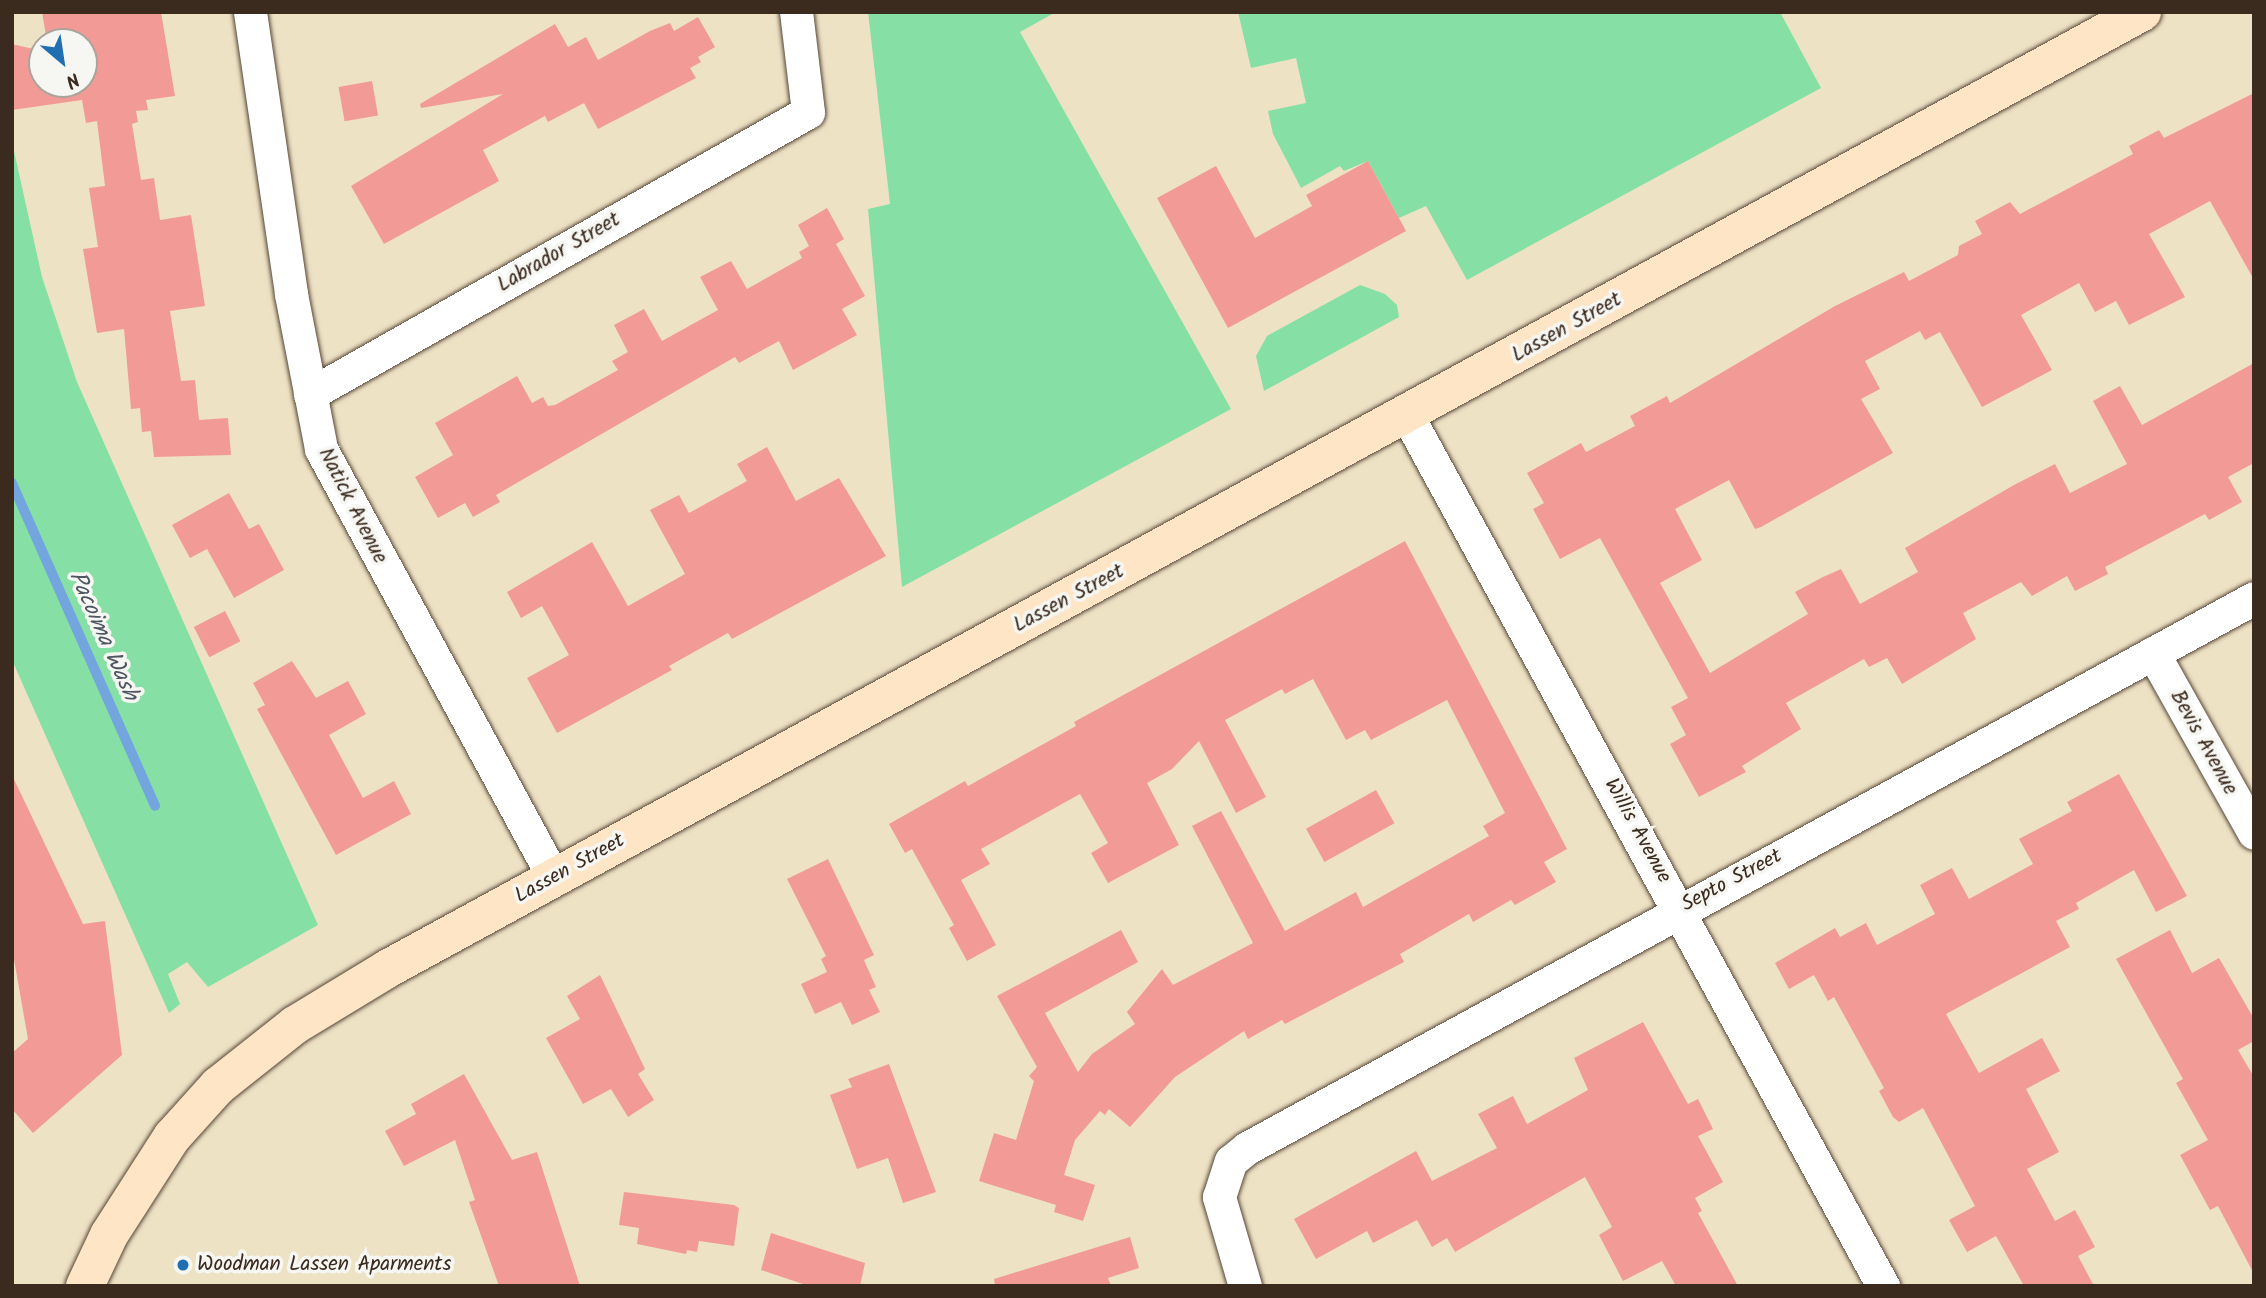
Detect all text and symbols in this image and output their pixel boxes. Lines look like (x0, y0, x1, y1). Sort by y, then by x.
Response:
north arrow (28, 28, 98, 98)
text: N (60, 64, 85, 96)
street label: Labrador Street (493, 208, 625, 298)
street label: Lassen Street (1508, 288, 1626, 368)
street label: Natick Avenue (312, 444, 392, 568)
street label: Lassen Street (1009, 559, 1129, 639)
water label: Pacoima Wash (62, 567, 144, 705)
street label: Bevis Avenue (2164, 686, 2242, 800)
street label: Willis Avenue (1598, 774, 1676, 888)
street label: Lassen Street (511, 829, 629, 909)
street label: Septo Street (1678, 844, 1786, 918)
place label: Woodman Lassen Aparments (197, 1252, 451, 1278)
marker: Woodman Lassen Aparments (175, 1257, 191, 1273)

